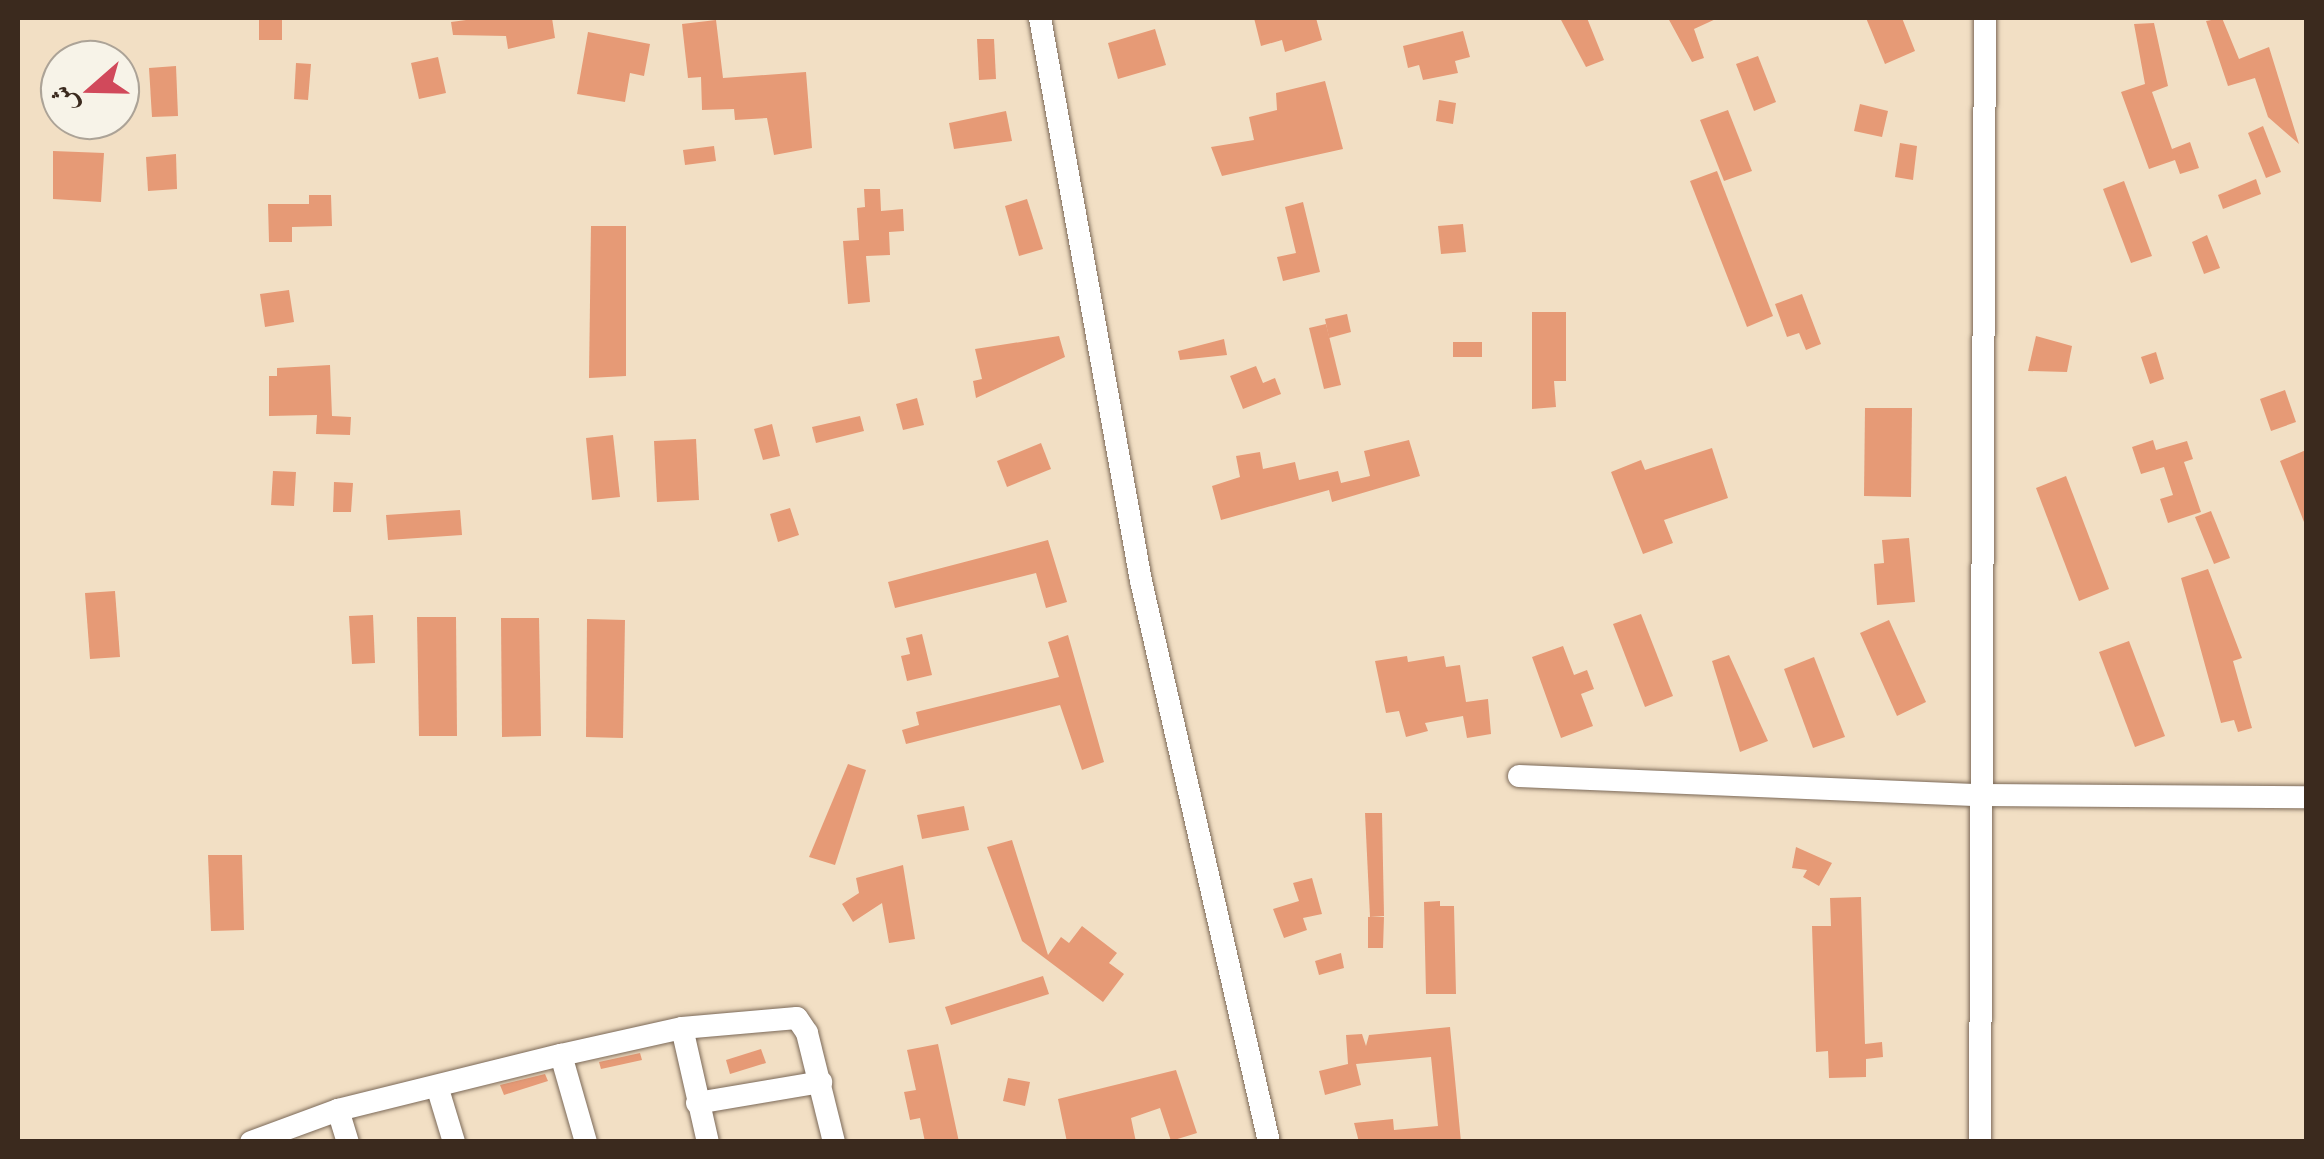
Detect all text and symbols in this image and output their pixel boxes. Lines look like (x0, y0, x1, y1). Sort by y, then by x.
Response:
north arrow (40, 40, 140, 140)
text: ش (39, 80, 87, 120)

